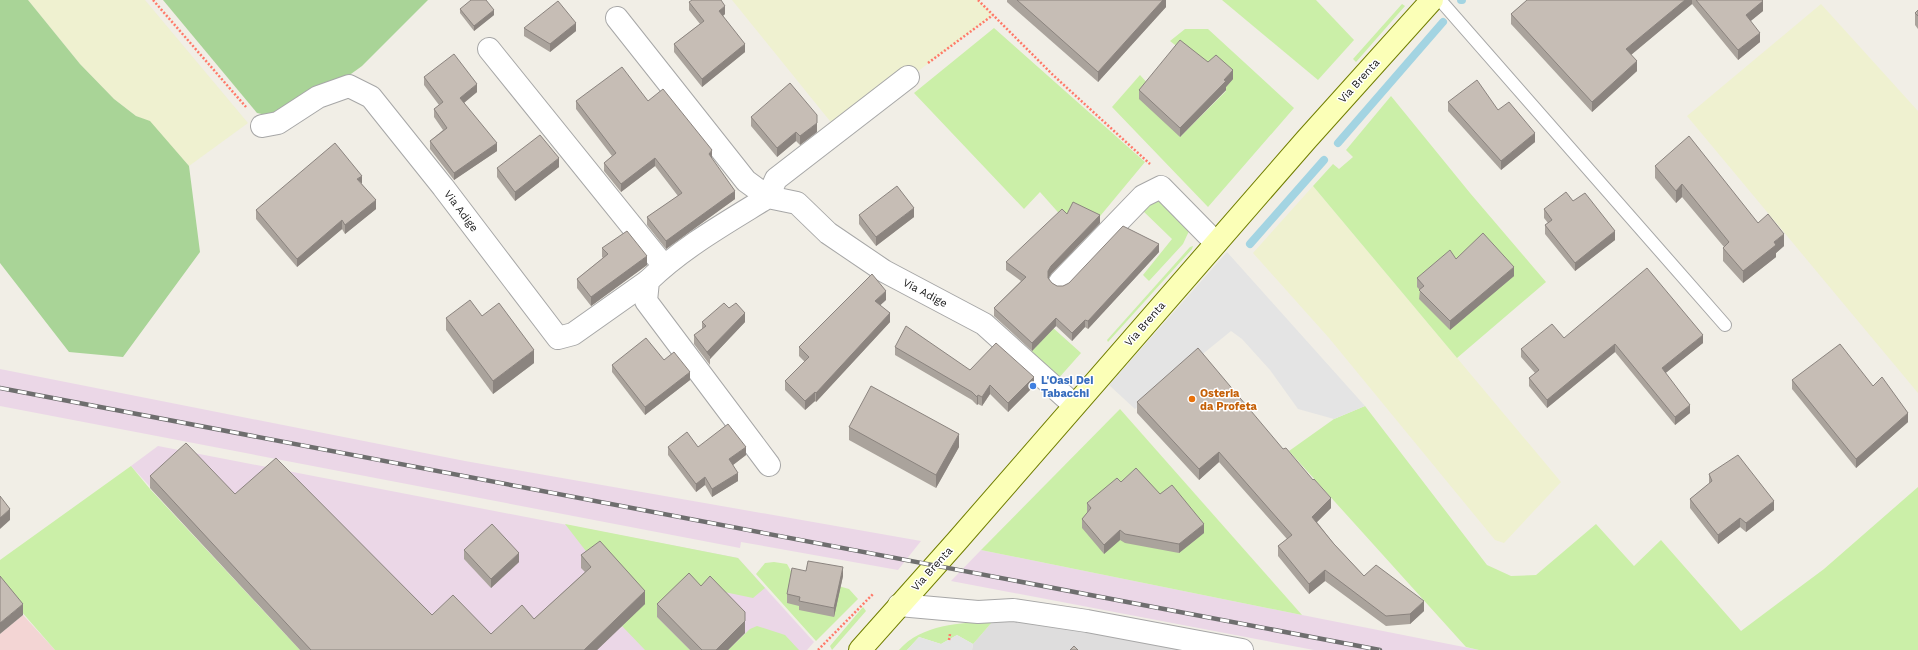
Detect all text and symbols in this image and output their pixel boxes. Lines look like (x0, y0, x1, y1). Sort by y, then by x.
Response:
street label: Via Brenta (1336, 56, 1382, 106)
street label: Via Adige (441, 188, 481, 234)
street label: Via Adige (901, 276, 949, 310)
street label: Via Brenta (1122, 299, 1168, 349)
place label: L'Oasi Dei Tabacchi (1041, 374, 1093, 400)
marker: L'Oasi Dei Tabacchi (1028, 381, 1038, 391)
place label: Osteria da Profeta (1200, 387, 1258, 413)
marker: Osteria da Profeta (1187, 394, 1197, 404)
street label: Via Brenta (909, 544, 955, 594)

